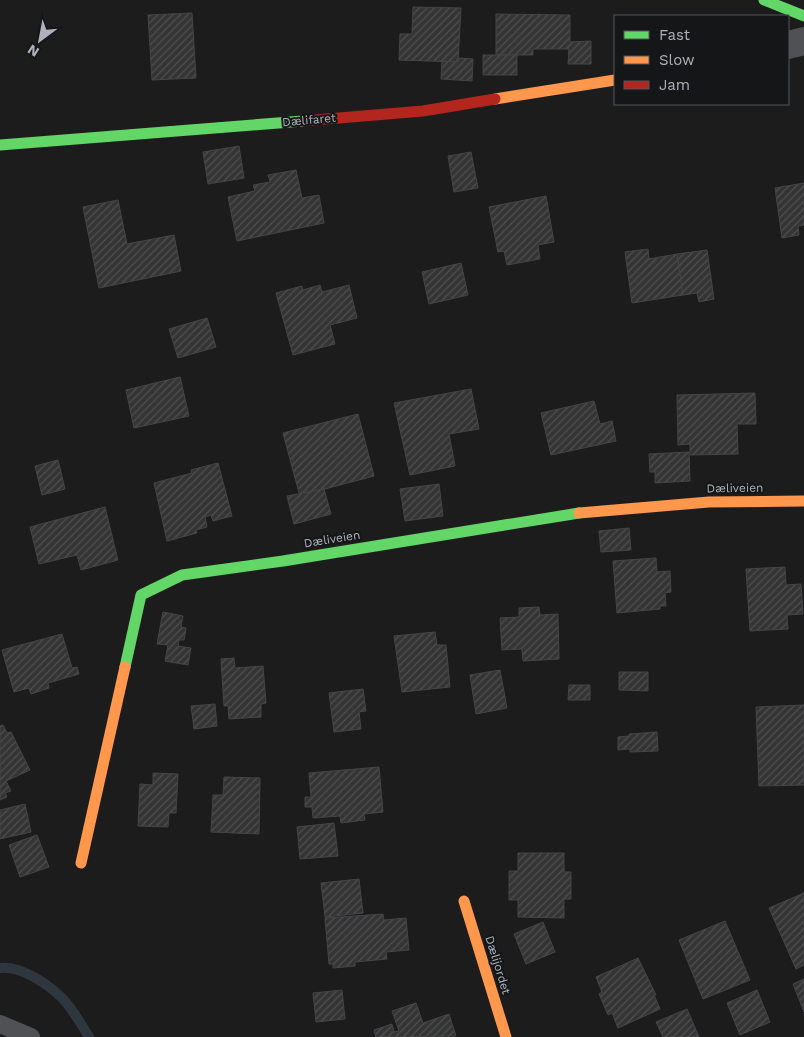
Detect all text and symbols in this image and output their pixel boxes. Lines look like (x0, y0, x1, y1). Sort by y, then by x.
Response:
north arrow (15, 15, 65, 65)
legend (614, 15, 789, 105)
text: Fast (659, 26, 691, 44)
text: N (24, 41, 42, 61)
text: Slow (659, 51, 695, 69)
text: Jam (659, 76, 690, 94)
street label: Dælifaret (282, 111, 336, 129)
street label: Dæliveien (706, 481, 764, 495)
street label: Dæliveien (303, 528, 361, 550)
street label: Dælijordet (482, 934, 514, 996)

